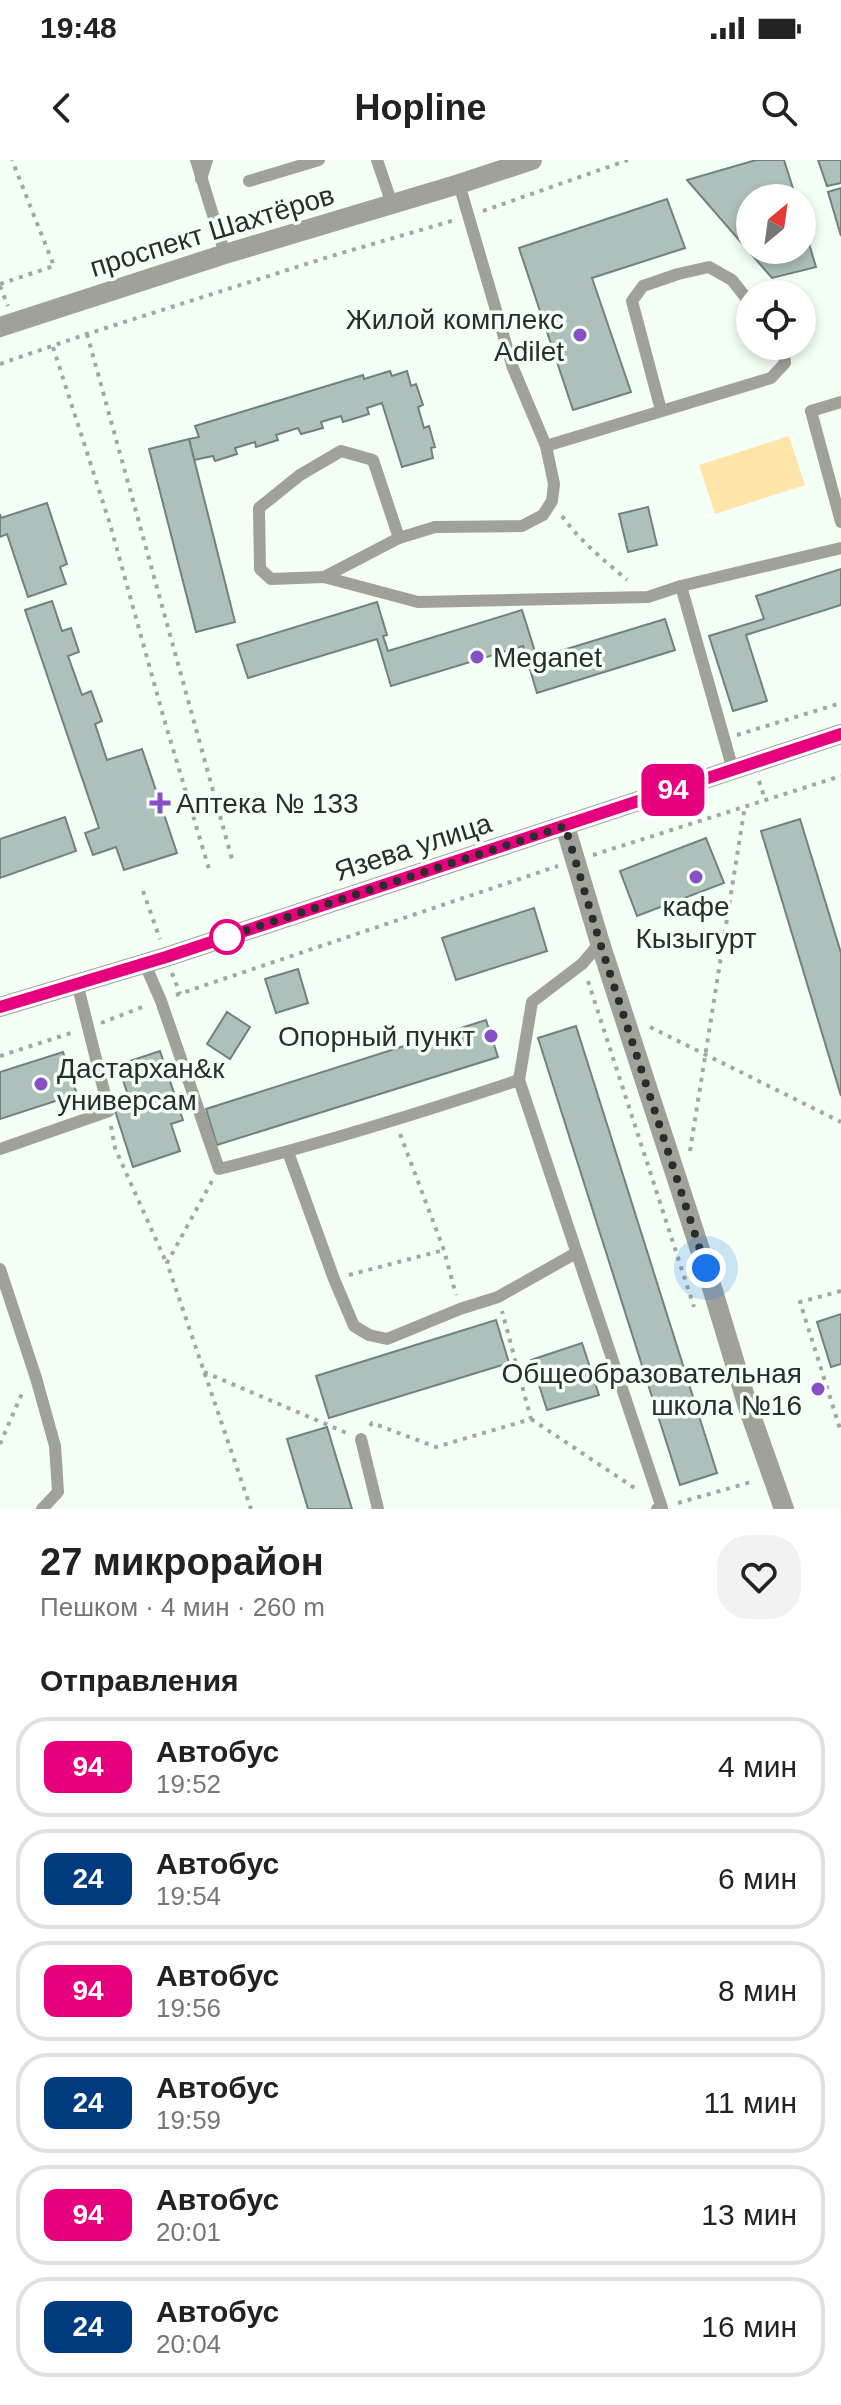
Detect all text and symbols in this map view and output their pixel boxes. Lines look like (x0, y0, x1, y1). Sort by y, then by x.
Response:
text: 19:48 (40, 11, 117, 44)
icon: back (40, 86, 84, 130)
icon: search (757, 86, 801, 130)
text: Hopline (355, 87, 487, 128)
street label: проспект Шахтёров (86, 179, 338, 283)
north arrow (736, 184, 816, 264)
map controls (736, 184, 816, 360)
button: locate (736, 280, 816, 360)
place label: Жилой комплекс Adilet (346, 304, 564, 367)
marker: Жилой комплекс Adilet (571, 326, 589, 344)
place label: Meganet (493, 642, 602, 673)
marker: Meganet (468, 648, 486, 666)
line badge: 94 (637, 764, 709, 816)
text: 94 (657, 774, 689, 805)
place label: Аптека № 133 (176, 788, 359, 819)
marker: Аптека № 133 (151, 794, 169, 812)
street label: Язева улица (331, 807, 496, 887)
marker: кафе Кызыгурт (687, 868, 705, 886)
place label: кафе Кызыгурт (635, 891, 757, 954)
unlabelled marker (210, 920, 244, 954)
place label: Опорный пункт (278, 1021, 475, 1052)
marker: Опорный пункт (482, 1027, 500, 1045)
place label: Дастархан&к универсам (57, 1053, 225, 1116)
marker: Дастархан&к универсам (32, 1075, 50, 1093)
your location (686, 1248, 726, 1288)
place label: Общеобразовательная школа №16 (502, 1358, 802, 1421)
marker: Общеобразовательная школа №16 (809, 1380, 827, 1398)
button: heart (717, 1535, 801, 1619)
text: 27 микрорайон (40, 1541, 324, 1583)
text: Пешком · 4 мин · 260 m (40, 1592, 325, 1622)
text: Отправления (40, 1664, 239, 1697)
text: Автобус (156, 1735, 279, 1768)
text: 4 мин (718, 1750, 797, 1783)
text: 94 (72, 1751, 104, 1782)
text: 19:52 (156, 1769, 221, 1799)
text: Автобус (156, 1847, 279, 1880)
text: 6 мин (718, 1862, 797, 1895)
text: 24 (72, 1863, 104, 1894)
text: 19:54 (156, 1881, 221, 1911)
text: Автобус (156, 1959, 279, 1992)
text: 8 мин (718, 1974, 797, 2007)
text: 94 (72, 1975, 104, 2006)
text: 19:56 (156, 1993, 221, 2023)
text: Автобус (156, 2071, 279, 2104)
text: 11 мин (704, 2086, 797, 2119)
text: 24 (72, 2087, 104, 2118)
text: 19:59 (156, 2105, 221, 2135)
text: Автобус (156, 2183, 279, 2216)
text: 13 мин (701, 2198, 797, 2231)
text: 94 (72, 2199, 104, 2230)
text: 20:01 (156, 2217, 221, 2247)
text: Автобус (156, 2295, 279, 2328)
text: 16 мин (701, 2310, 797, 2343)
text: 24 (72, 2311, 104, 2342)
text: 20:04 (156, 2329, 221, 2359)

